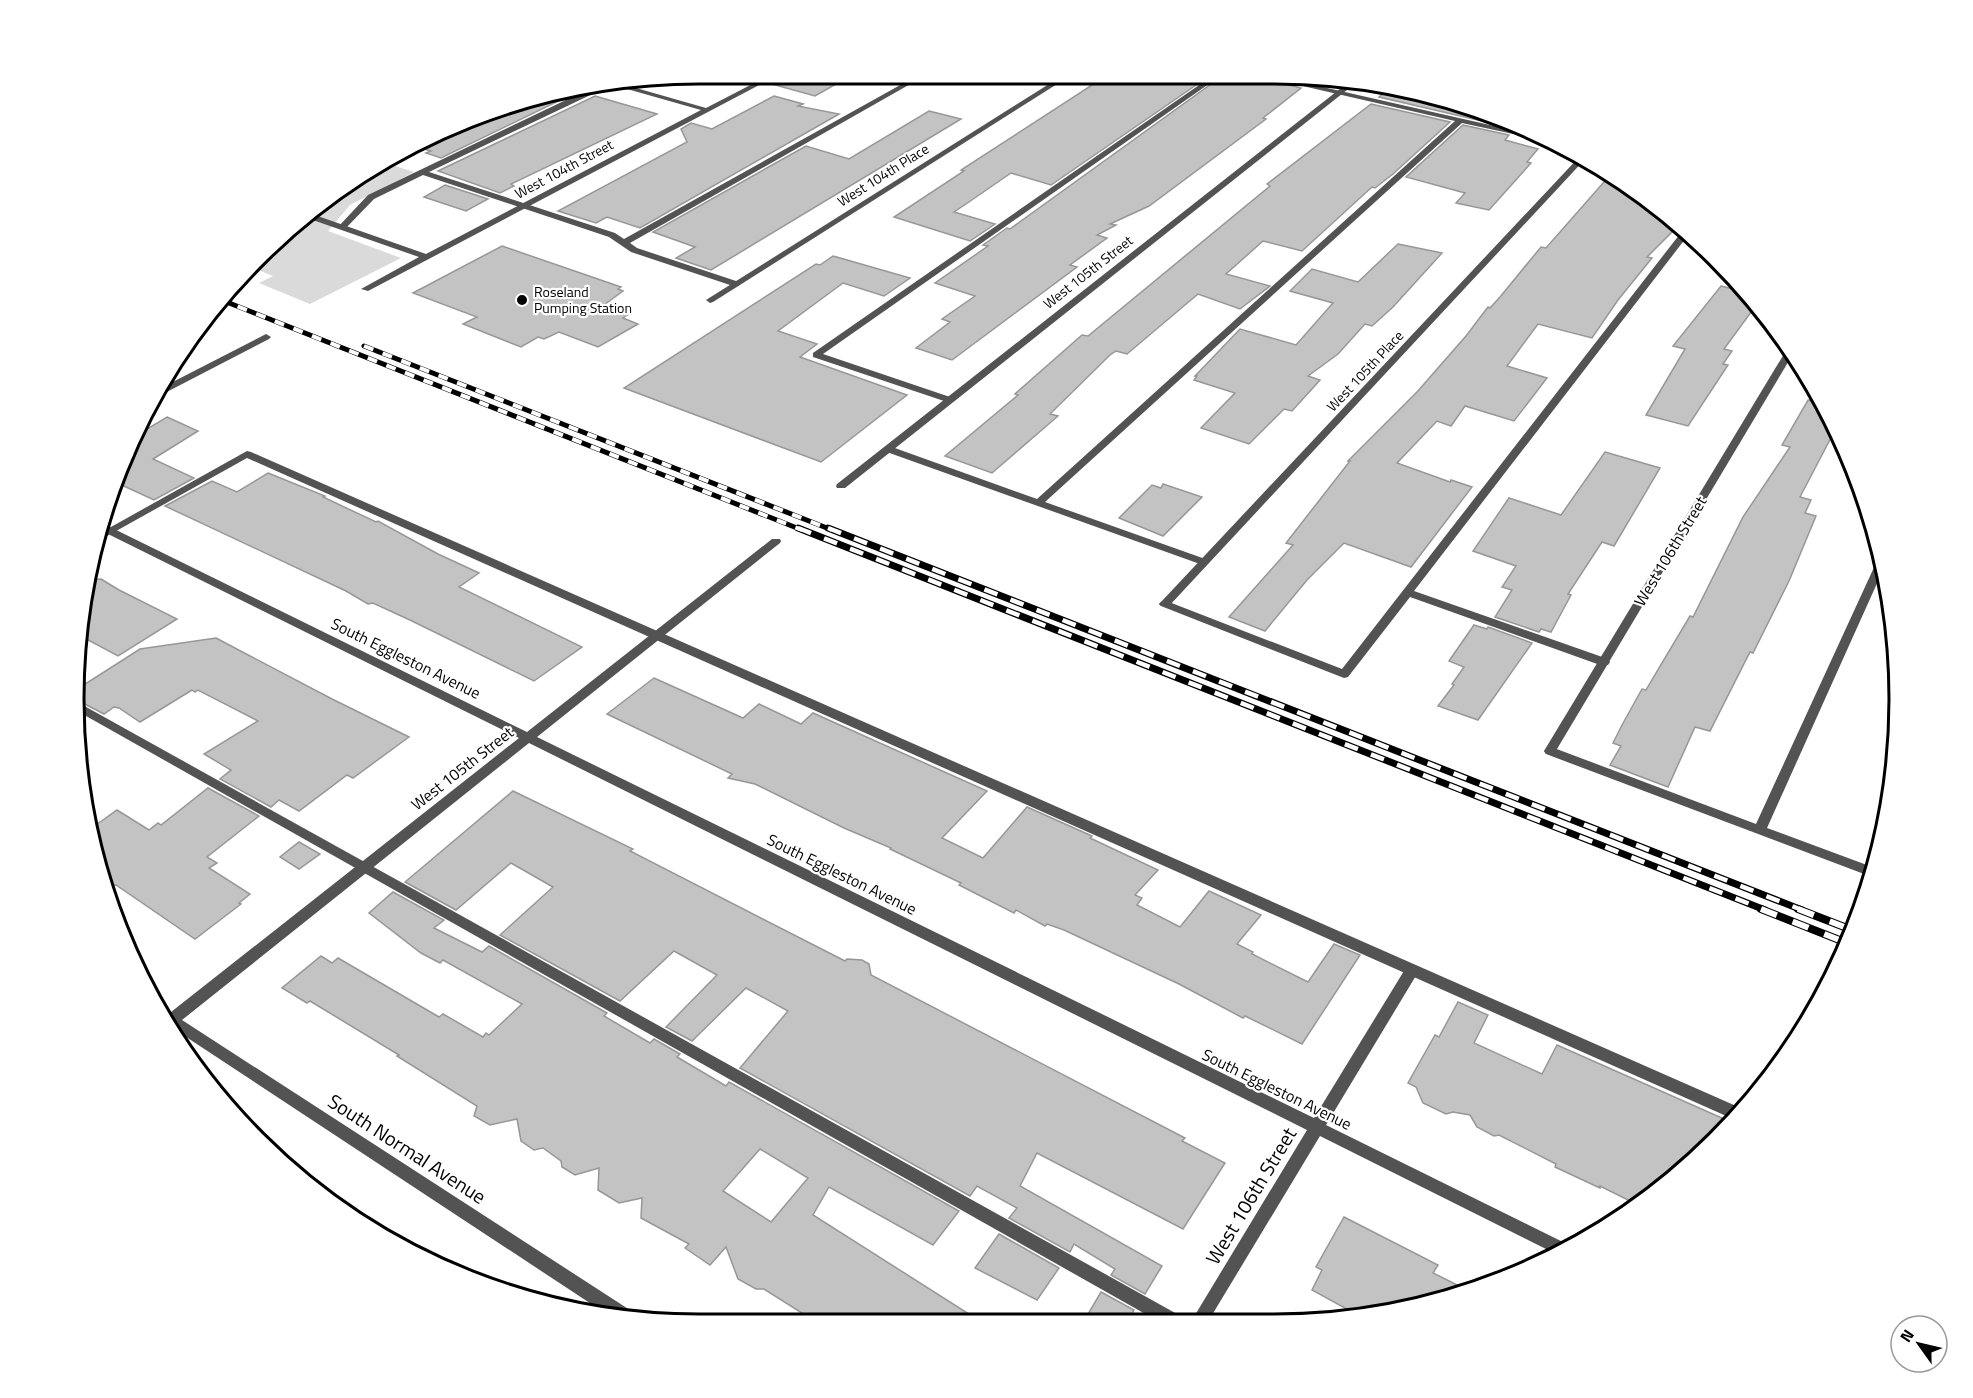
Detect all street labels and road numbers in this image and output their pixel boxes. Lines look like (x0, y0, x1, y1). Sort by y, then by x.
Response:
street label: West 104th Street (511, 134, 617, 203)
street label: West 104th Place (833, 138, 933, 211)
street label: West 105th Street (1038, 230, 1137, 313)
street label: West 105th Place (1321, 325, 1408, 416)
street label: West 106th Street (1628, 491, 1713, 610)
street label: South Eggleston Avenue (327, 611, 485, 705)
street label: West 105th Street (406, 720, 519, 816)
street label: South Eggleston Avenue (763, 827, 921, 921)
street label: South Eggleston Avenue (1198, 1042, 1356, 1136)
street label: South Normal Avenue (322, 1086, 493, 1212)
street label: West 106th Street (1197, 1121, 1304, 1270)

